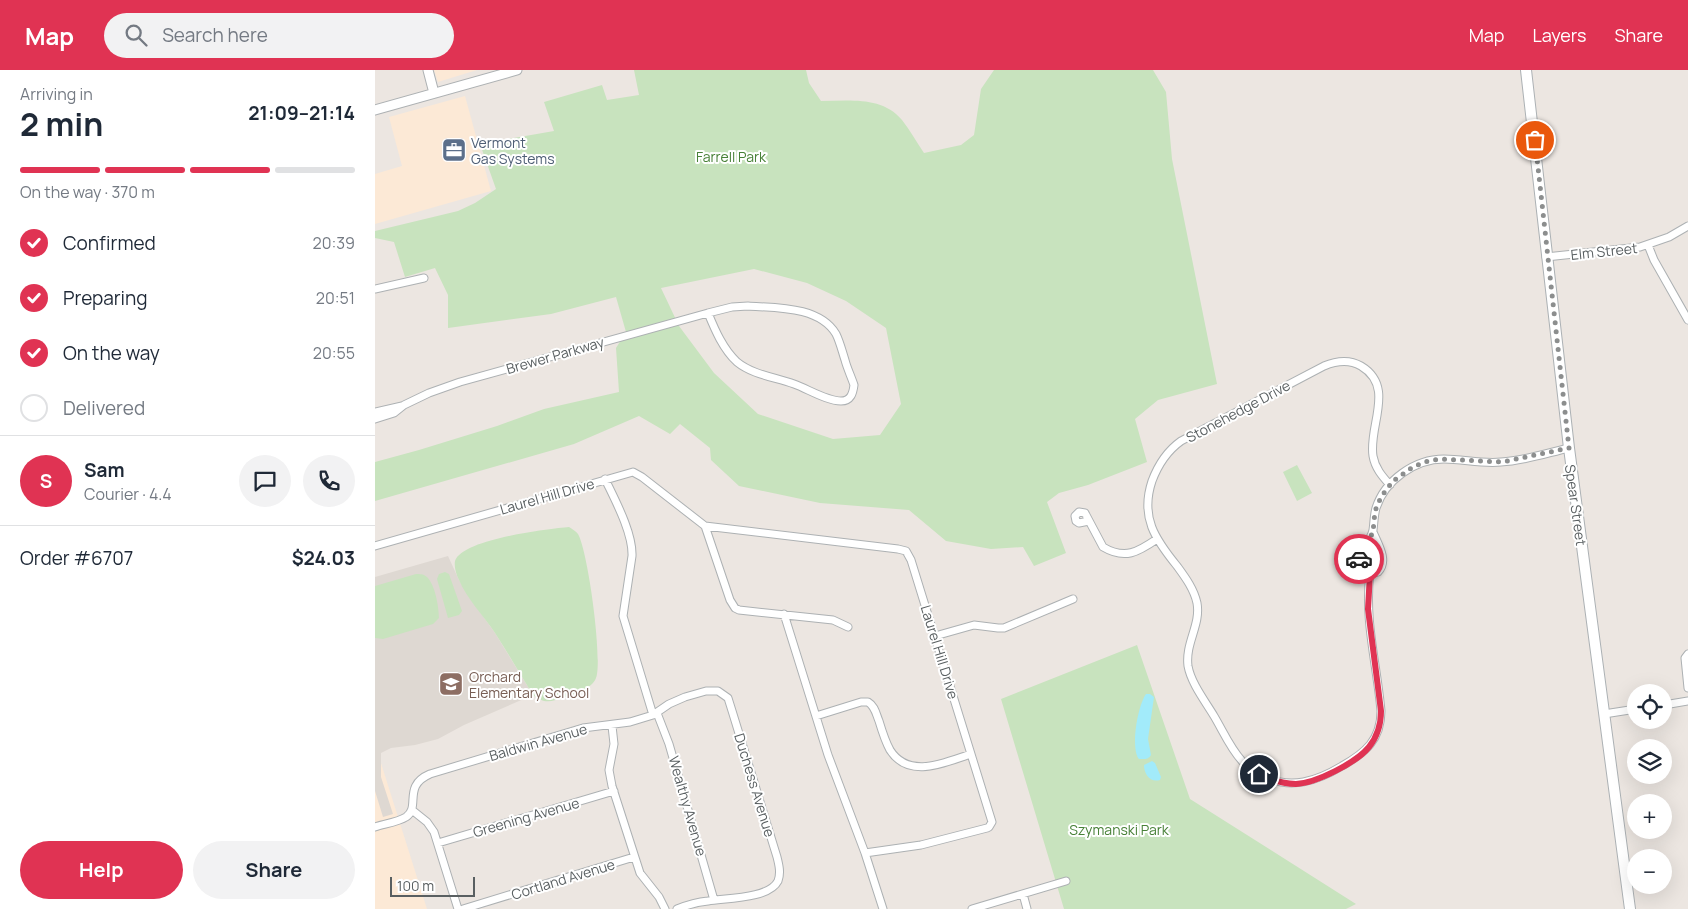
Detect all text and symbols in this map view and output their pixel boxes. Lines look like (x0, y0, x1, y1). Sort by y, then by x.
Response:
search box (104, 13, 454, 58)
text: Map (25, 19, 74, 52)
icon: search (122, 21, 150, 49)
text: Search here (162, 22, 268, 48)
text: Map (1469, 23, 1504, 47)
text: Layers (1532, 23, 1586, 47)
text: Share (1614, 23, 1663, 47)
text: Arriving in (20, 83, 93, 105)
text: 21:09–21:14 (248, 100, 355, 126)
text: 2 min (20, 102, 103, 146)
pin (1514, 119, 1556, 161)
icon: bag (1521, 126, 1549, 154)
place label: Vermont Gas Systems (471, 133, 555, 168)
office icon: Vermont Gas Systems (441, 137, 467, 163)
park label: Farrell Park (696, 147, 767, 166)
text: On the way · 370 m (20, 181, 155, 203)
icon: check (20, 229, 48, 257)
text: Confirmed (63, 230, 156, 256)
text: 20:39 (313, 232, 355, 254)
street label: Elm Street (1570, 238, 1639, 264)
icon: check (20, 284, 48, 312)
text: Preparing (63, 285, 148, 311)
text: 20:51 (316, 287, 355, 309)
street label: Brewer Parkway (504, 332, 607, 378)
icon: check (20, 339, 48, 367)
text: On the way (63, 340, 160, 366)
text: 20:55 (313, 342, 355, 364)
street label: Stonehedge Drive (1183, 376, 1293, 446)
text: Delivered (63, 395, 145, 421)
button: chat (239, 455, 291, 507)
button: phone (303, 455, 355, 507)
text: Sam (84, 457, 125, 483)
street label: Spear Street (1561, 463, 1591, 547)
text: S (40, 468, 52, 494)
street label: Laurel Hill Drive (498, 473, 596, 519)
text: Courier · 4.4 (84, 483, 172, 505)
courier (1334, 534, 1384, 584)
text: Order #6707 (20, 545, 133, 571)
text: $24.03 (292, 545, 355, 571)
icon: car (1345, 545, 1373, 573)
street label: Laurel Hill Drive (917, 603, 963, 701)
place label: Orchard Elementary School (469, 667, 589, 702)
school or university icon: Orchard Elementary School (438, 671, 464, 697)
map controls (1627, 684, 1672, 894)
button: locate (1627, 684, 1672, 729)
street label: Baldwin Avenue (487, 719, 589, 765)
street label: Duchess Avenue (730, 731, 780, 839)
button: layers (1627, 739, 1672, 784)
pin (1238, 753, 1280, 795)
street label: Wealthy Avenue (665, 754, 711, 858)
icon: home (1245, 760, 1273, 788)
street label: Greening Avenue (471, 793, 581, 841)
button: + (1627, 794, 1672, 839)
park label: Szymanski Park (1069, 820, 1170, 839)
button: Help (20, 841, 183, 899)
button: Share (193, 841, 355, 899)
button: − (1627, 849, 1672, 894)
street label: Cortland Avenue (509, 854, 617, 904)
scale bar (390, 874, 475, 897)
text: 100 m (397, 876, 434, 895)

